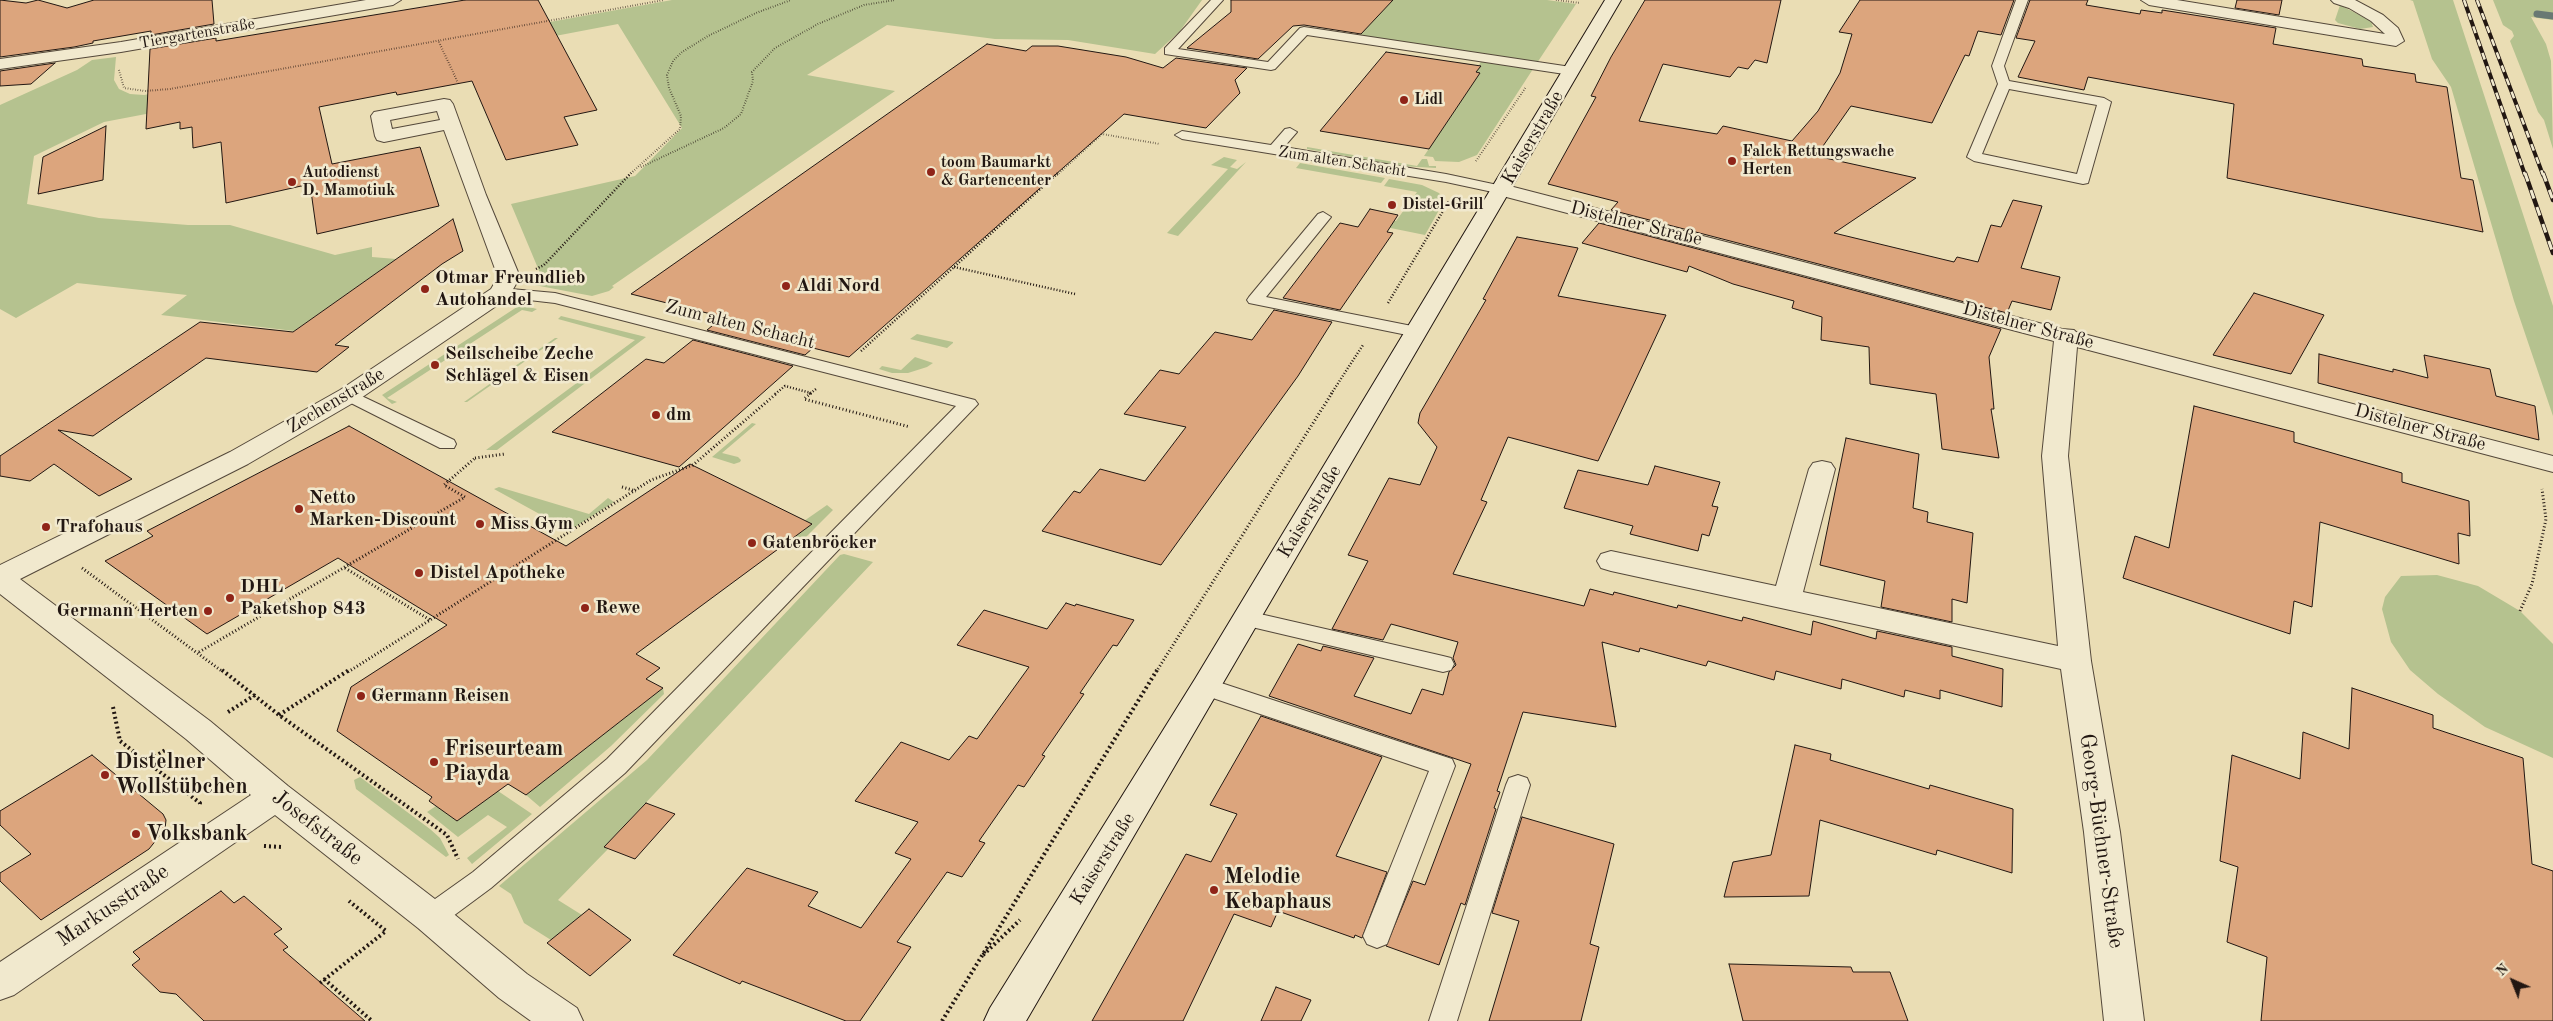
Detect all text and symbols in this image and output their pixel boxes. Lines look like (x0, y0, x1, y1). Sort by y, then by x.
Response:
street label: Tiergartenstraße (138, 14, 256, 54)
street label: Kaiserstraße (1497, 87, 1569, 189)
place label: Lidl (1414, 90, 1443, 110)
marker: Lidl (1398, 94, 1410, 106)
street label: Zum alten Schacht (1277, 142, 1407, 182)
place label: Falck Rettungswache Herten (1742, 142, 1894, 180)
place label: toom Baumarkt & Gartencenter (941, 153, 1051, 191)
marker: Falck Rettungswache Herten (1726, 155, 1738, 167)
place label: Autodienst D. Mamotiuk (302, 163, 395, 201)
marker: toom Baumarkt & Gartencenter (925, 166, 937, 178)
marker: Autodienst D. Mamotiuk (286, 176, 298, 188)
place label: Distel-Grill (1402, 195, 1483, 215)
street label: Distelner Straße (1568, 197, 1704, 251)
marker: Distel-Grill (1386, 199, 1398, 211)
place label: Otmar Freundlieb Autohandel (435, 267, 586, 311)
place label: Aldi Nord (796, 275, 880, 297)
marker: Aldi Nord (780, 280, 792, 292)
marker: Otmar Freundlieb Autohandel (419, 283, 431, 295)
street label: Zum alten Schacht (663, 295, 817, 355)
street label: Distelner Straße (1960, 297, 2096, 355)
place label: Seilscheibe Zeche Schlägel & Eisen (445, 343, 594, 387)
marker: Seilscheibe Zeche Schlägel & Eisen (429, 359, 441, 371)
street label: Zechenstraße (283, 363, 389, 439)
street label: Distelner Straße (2352, 399, 2488, 457)
place label: dm (666, 404, 691, 426)
marker: dm (650, 409, 662, 421)
street label: Kaiserstraße (1273, 461, 1347, 563)
place label: Netto Marken-Discount (309, 487, 456, 531)
marker: Netto Marken-Discount (293, 503, 305, 515)
place label: Miss Gym (490, 513, 573, 535)
place label: Trafohaus (56, 516, 143, 538)
marker: Miss Gym (474, 518, 486, 530)
marker: Trafohaus (40, 521, 52, 533)
place label: Gatenbröcker (762, 532, 876, 554)
marker: Gatenbröcker (746, 537, 758, 549)
place label: Distel Apotheke (429, 562, 565, 584)
marker: Distel Apotheke (413, 567, 425, 579)
place label: DHL Paketshop 843 (240, 576, 366, 620)
marker: DHL Paketshop 843 (224, 592, 236, 604)
place label: Rewe (595, 597, 640, 619)
place label: Germann Herten (56, 600, 198, 622)
marker: Rewe (579, 602, 591, 614)
marker: Germann Herten (202, 605, 214, 617)
place label: Germann Reisen (371, 685, 509, 707)
marker: Germann Reisen (355, 690, 367, 702)
street label: Georg-Büchner-Straße (2073, 732, 2129, 950)
place label: Friseurteam Piayda (444, 736, 563, 788)
place label: Distelner Wollstübchen (115, 749, 248, 800)
marker: Friseurteam Piayda (428, 756, 440, 768)
marker: Distelner Wollstübchen (99, 769, 111, 781)
street label: Josefstraße (266, 784, 368, 872)
street label: Kaiserstraße (1066, 809, 1140, 909)
place label: Volksbank (146, 821, 248, 847)
marker: Volksbank (130, 828, 142, 840)
street label: Markusstraße (52, 859, 174, 953)
place label: Melodie Kebaphaus (1224, 864, 1331, 916)
marker: Melodie Kebaphaus (1208, 884, 1220, 896)
north arrow (2488, 956, 2538, 1006)
text: N (2494, 961, 2511, 979)

